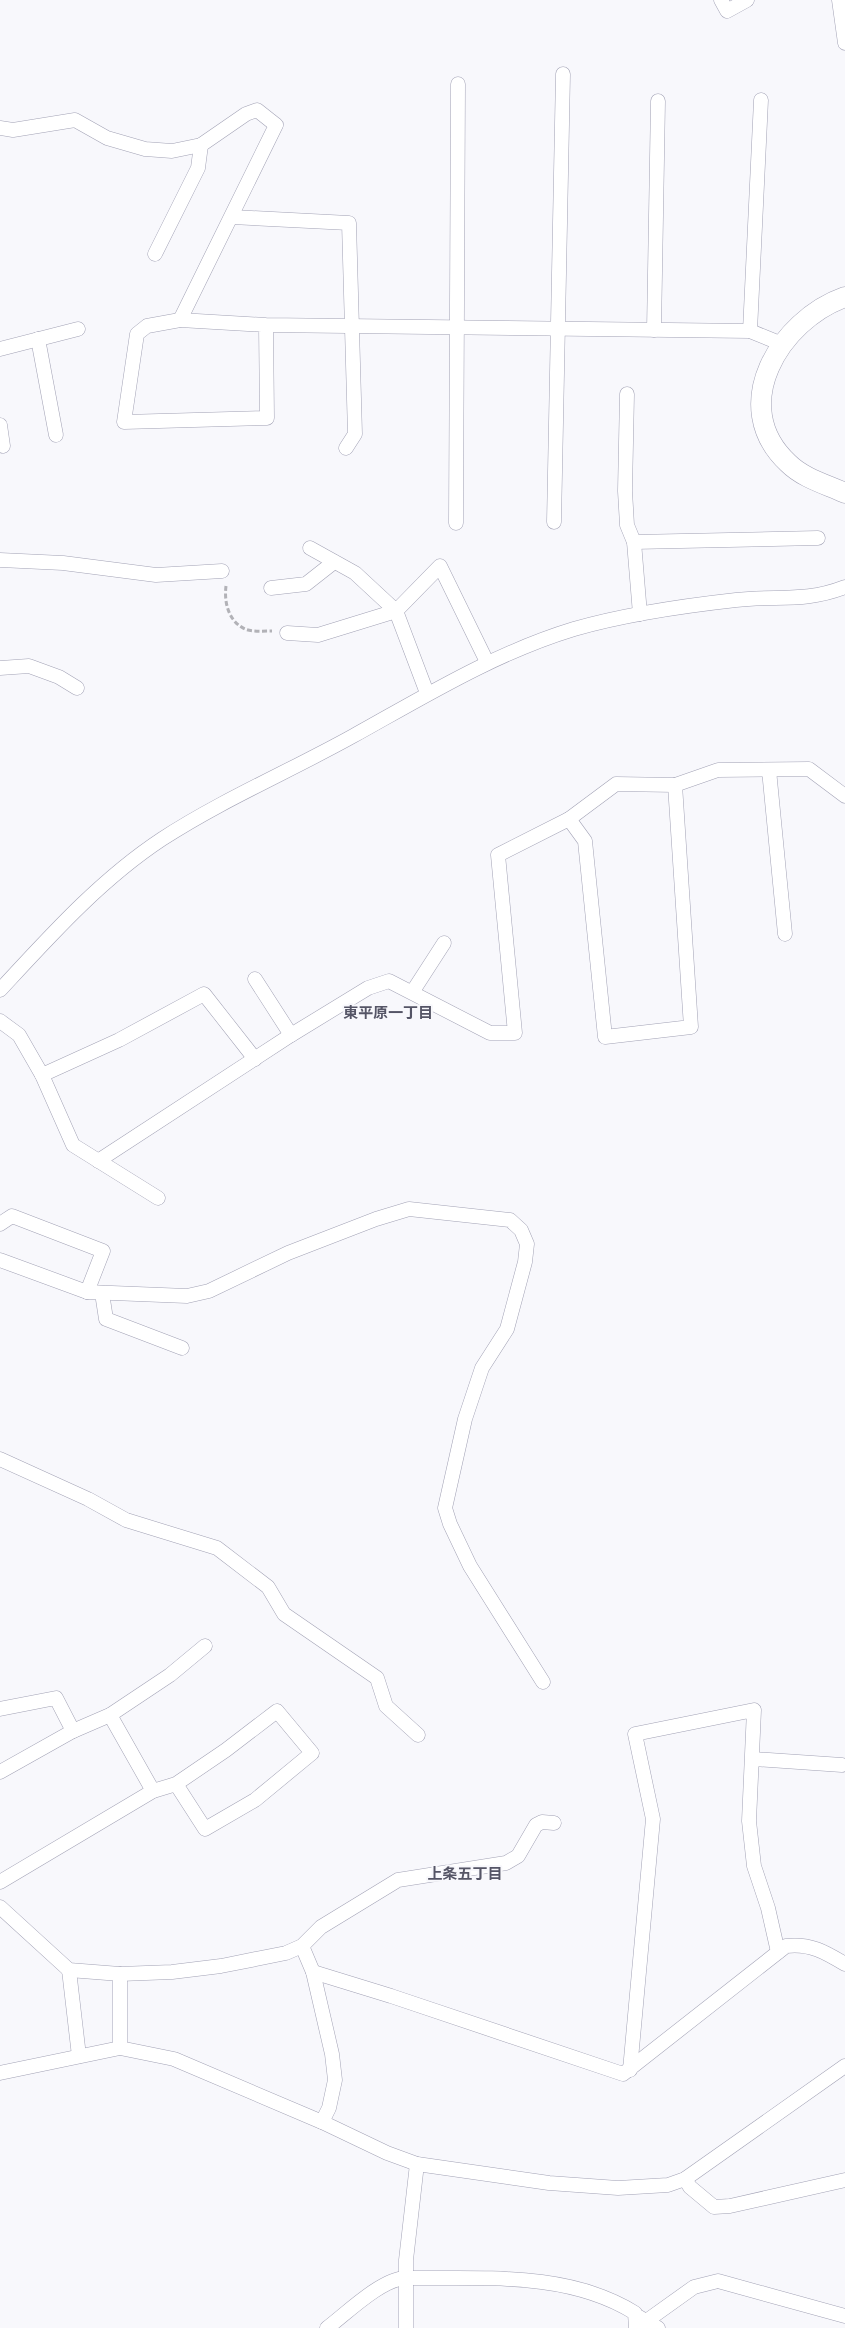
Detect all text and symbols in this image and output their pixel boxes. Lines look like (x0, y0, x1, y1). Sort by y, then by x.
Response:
district label: 東平原一丁目 (343, 1002, 433, 1023)
district label: 上条五丁目 (427, 1863, 503, 1884)

